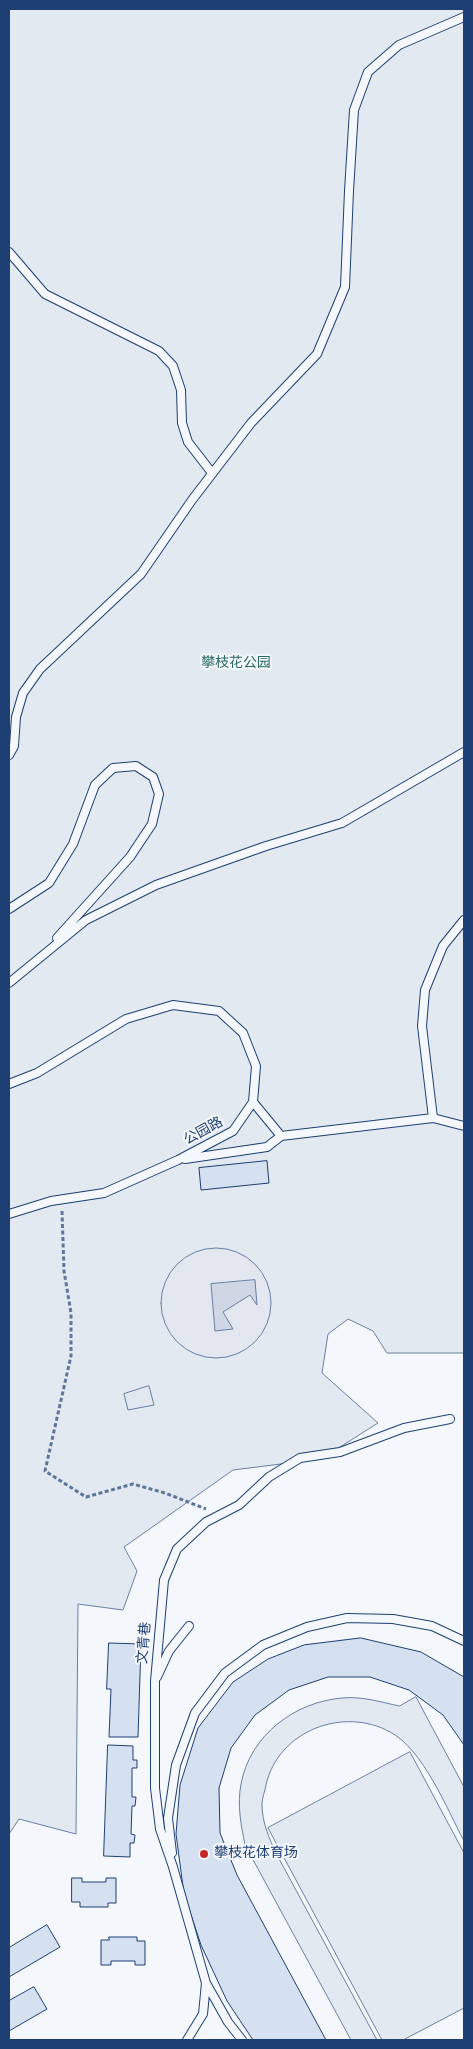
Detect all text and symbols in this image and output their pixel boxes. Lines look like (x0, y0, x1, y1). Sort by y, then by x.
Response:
park label: 攀枝花公园 (201, 656, 271, 672)
street label: 公园路 (182, 1114, 226, 1150)
street label: 文青巷 (135, 1621, 155, 1665)
place label: 攀枝花体育场 (214, 1846, 298, 1862)
marker: 攀枝花体育场 (198, 1848, 210, 1860)

